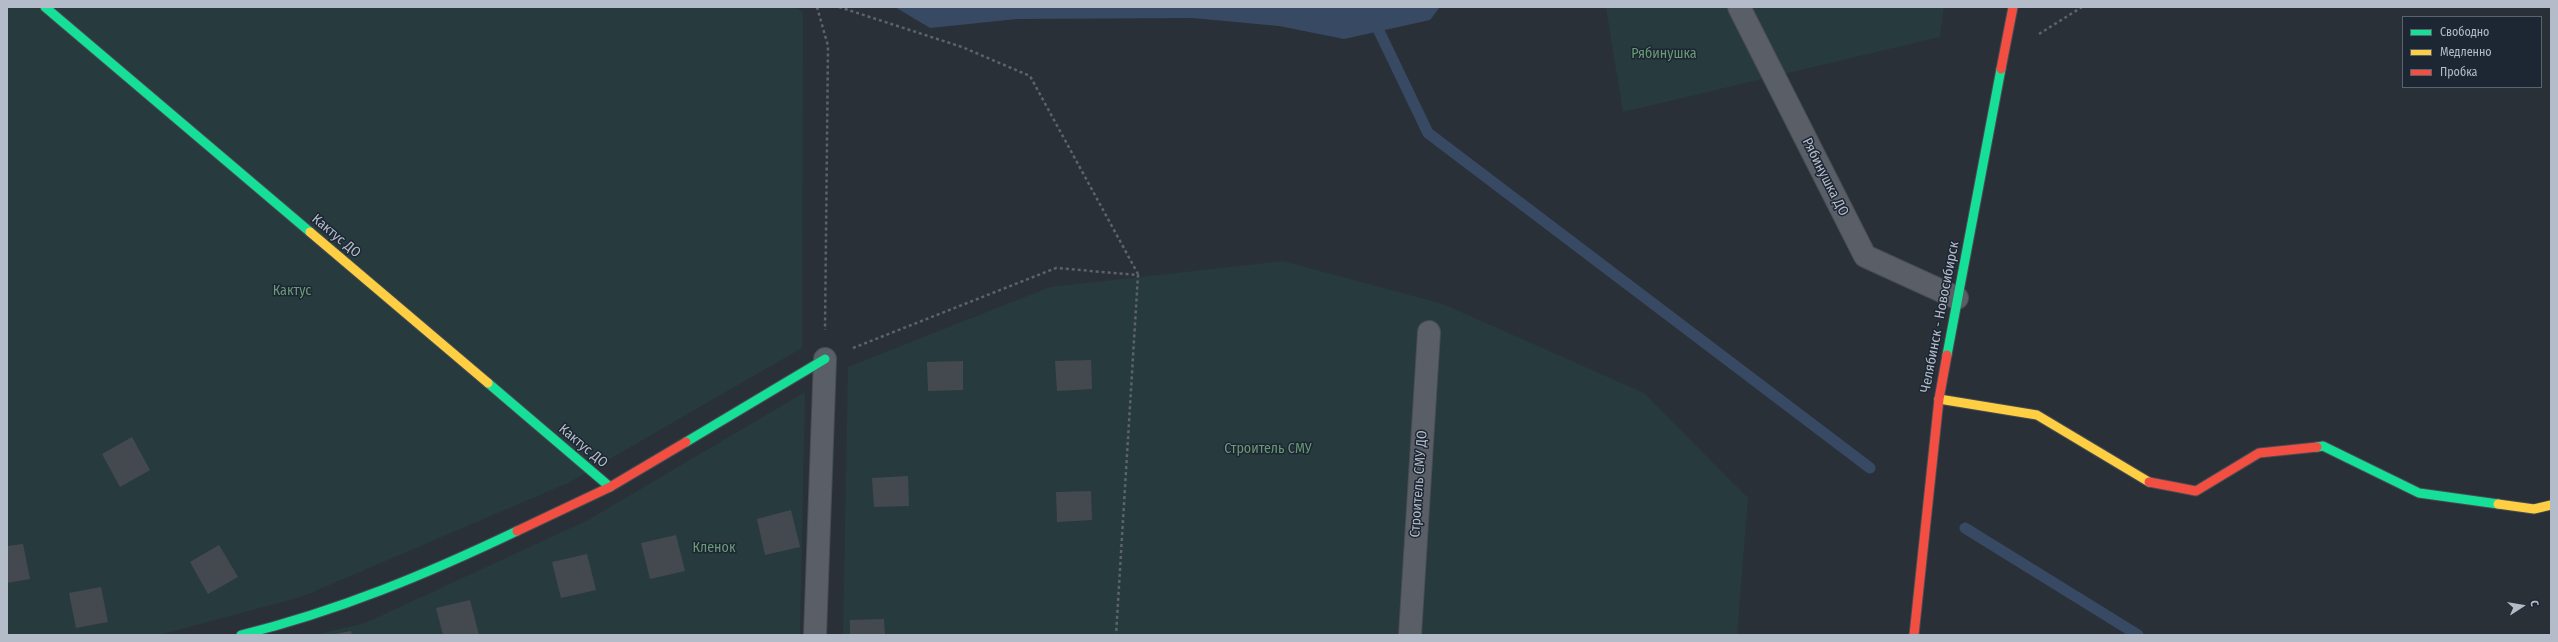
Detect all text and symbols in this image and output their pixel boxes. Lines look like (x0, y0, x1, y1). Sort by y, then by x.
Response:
legend (2402, 16, 2542, 88)
text: Свободно (2440, 25, 2489, 39)
text: Медленно (2440, 45, 2492, 59)
park label: Рябинушка (1631, 46, 1697, 62)
text: Пробка (2440, 65, 2478, 79)
street label: Рябинушка ДО (1798, 135, 1852, 219)
street label: Кактус ДО (308, 211, 364, 261)
street label: Челябинск - Новосибирск (1917, 240, 1963, 394)
park label: Кактус (273, 283, 311, 299)
street label: Кактус ДО (555, 421, 611, 471)
street label: Строитель СМУ ДО (1407, 430, 1431, 538)
park label: Строитель СМУ (1224, 441, 1312, 457)
park label: Кленок (693, 540, 735, 556)
north arrow (2502, 586, 2542, 626)
text: С (2527, 599, 2541, 608)

